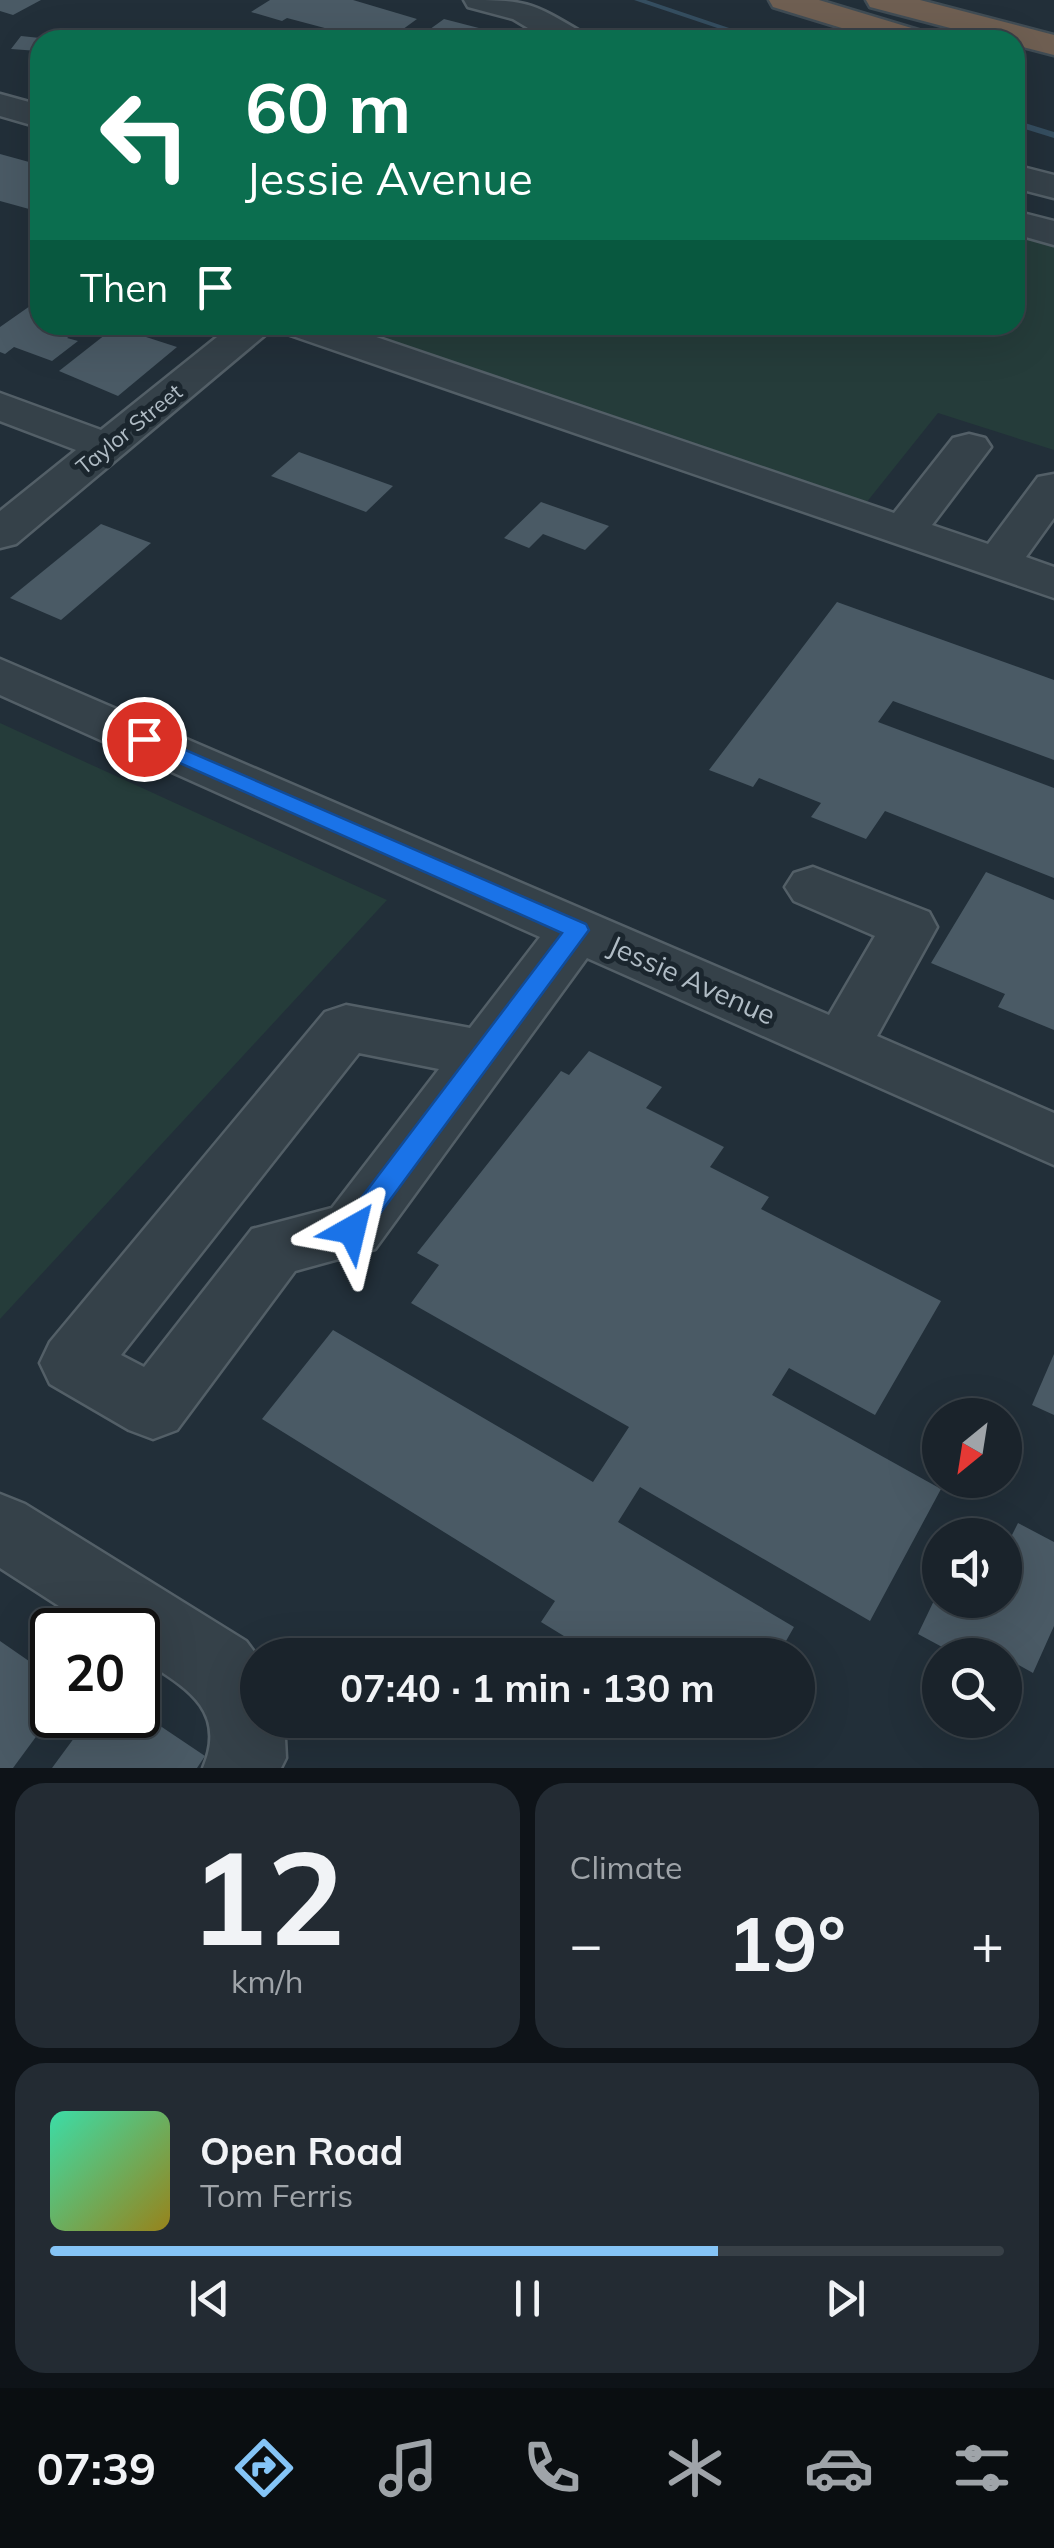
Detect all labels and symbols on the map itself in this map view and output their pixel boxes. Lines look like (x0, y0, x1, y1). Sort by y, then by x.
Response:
street label: Taylor Street (70, 377, 188, 480)
pin (102, 697, 187, 782)
street label: Jessie Avenue (603, 927, 781, 1032)
position arrow (300, 1178, 404, 1282)
north arrow (922, 1398, 1022, 1498)
speed limit sign: 20 (30, 1608, 160, 1738)

